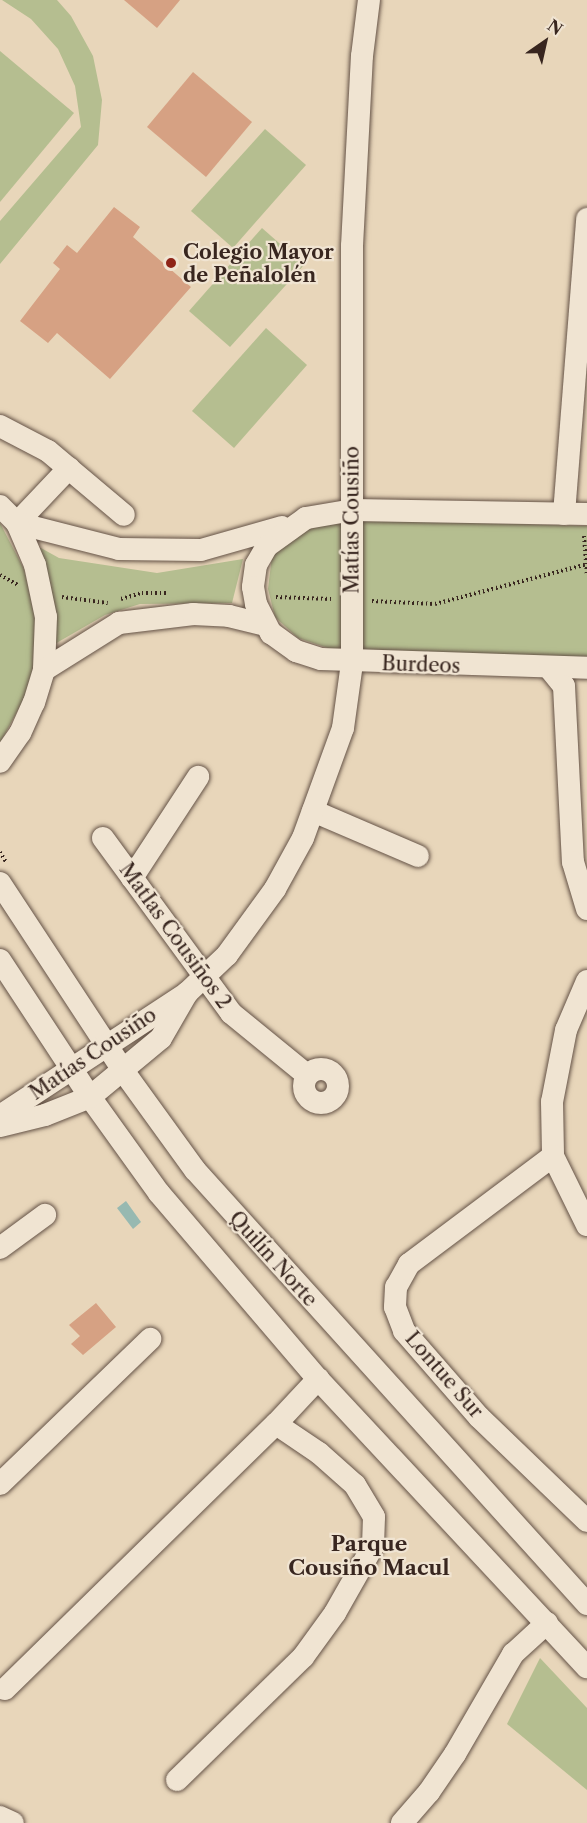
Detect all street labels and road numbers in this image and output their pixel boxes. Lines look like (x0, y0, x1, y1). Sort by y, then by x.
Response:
street label: Matías Cousiño (340, 446, 364, 594)
street label: Burdeos (381, 652, 461, 678)
street label: MatIas Cousiños 2 (114, 858, 236, 1014)
street label: Matías Cousiño (25, 1003, 161, 1105)
street label: Quilín Norte (224, 1206, 322, 1312)
street label: Lontue Sur (400, 1327, 488, 1423)

